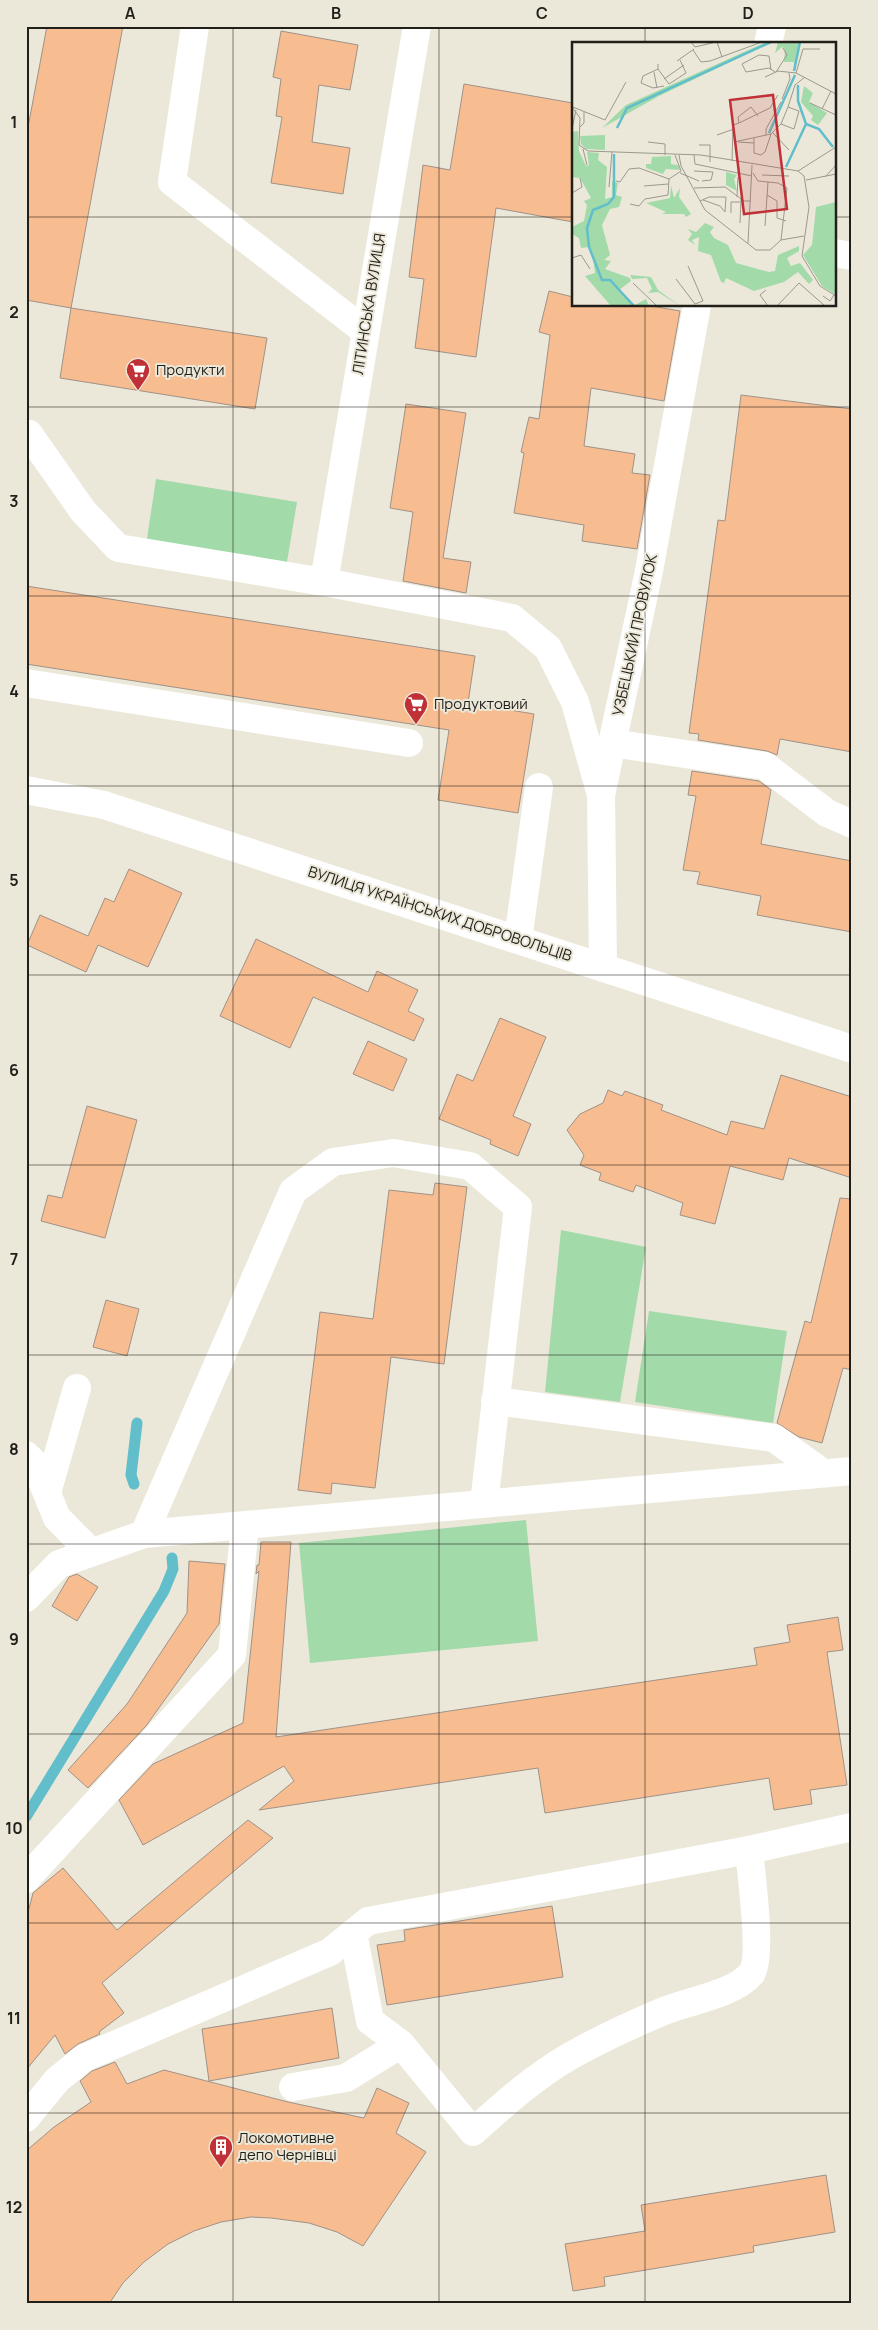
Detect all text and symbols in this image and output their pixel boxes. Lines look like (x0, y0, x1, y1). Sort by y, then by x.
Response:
text: A (125, 2, 136, 24)
text: B (331, 2, 341, 24)
text: C (536, 2, 548, 24)
text: D (742, 2, 754, 24)
inset map (572, 42, 836, 306)
text: 1 (10, 111, 18, 133)
street label: ЛІТИНСЬКА ВУЛИЦЯ (347, 232, 390, 376)
text: 2 (9, 301, 19, 323)
supermarket icon: Продукти (125, 357, 151, 391)
place label: Продукти (156, 359, 225, 380)
text: 3 (9, 490, 19, 512)
street label: УЗБЕЦЬКИЙ ПРОВУЛОК (607, 552, 662, 718)
text: 4 (9, 680, 19, 702)
supermarket icon: Продуктовий (403, 691, 429, 725)
place label: Продуктовий (434, 693, 528, 714)
street label: ВУЛИЦЯ УКРАЇНСЬКИХ ДОБРОВОЛЬЦІВ (306, 861, 575, 966)
text: 5 (9, 869, 19, 891)
text: 6 (9, 1059, 19, 1081)
text: 7 (10, 1248, 18, 1270)
text: 8 (9, 1438, 19, 1460)
text: 9 (9, 1628, 19, 1650)
text: 10 (5, 1817, 23, 1839)
text: 11 (7, 2007, 21, 2029)
place label: Локомотивне депо Чернівці (238, 2127, 337, 2165)
building icon: Локомотивне депо Чернівці (208, 2134, 234, 2168)
text: 12 (6, 2196, 22, 2218)

